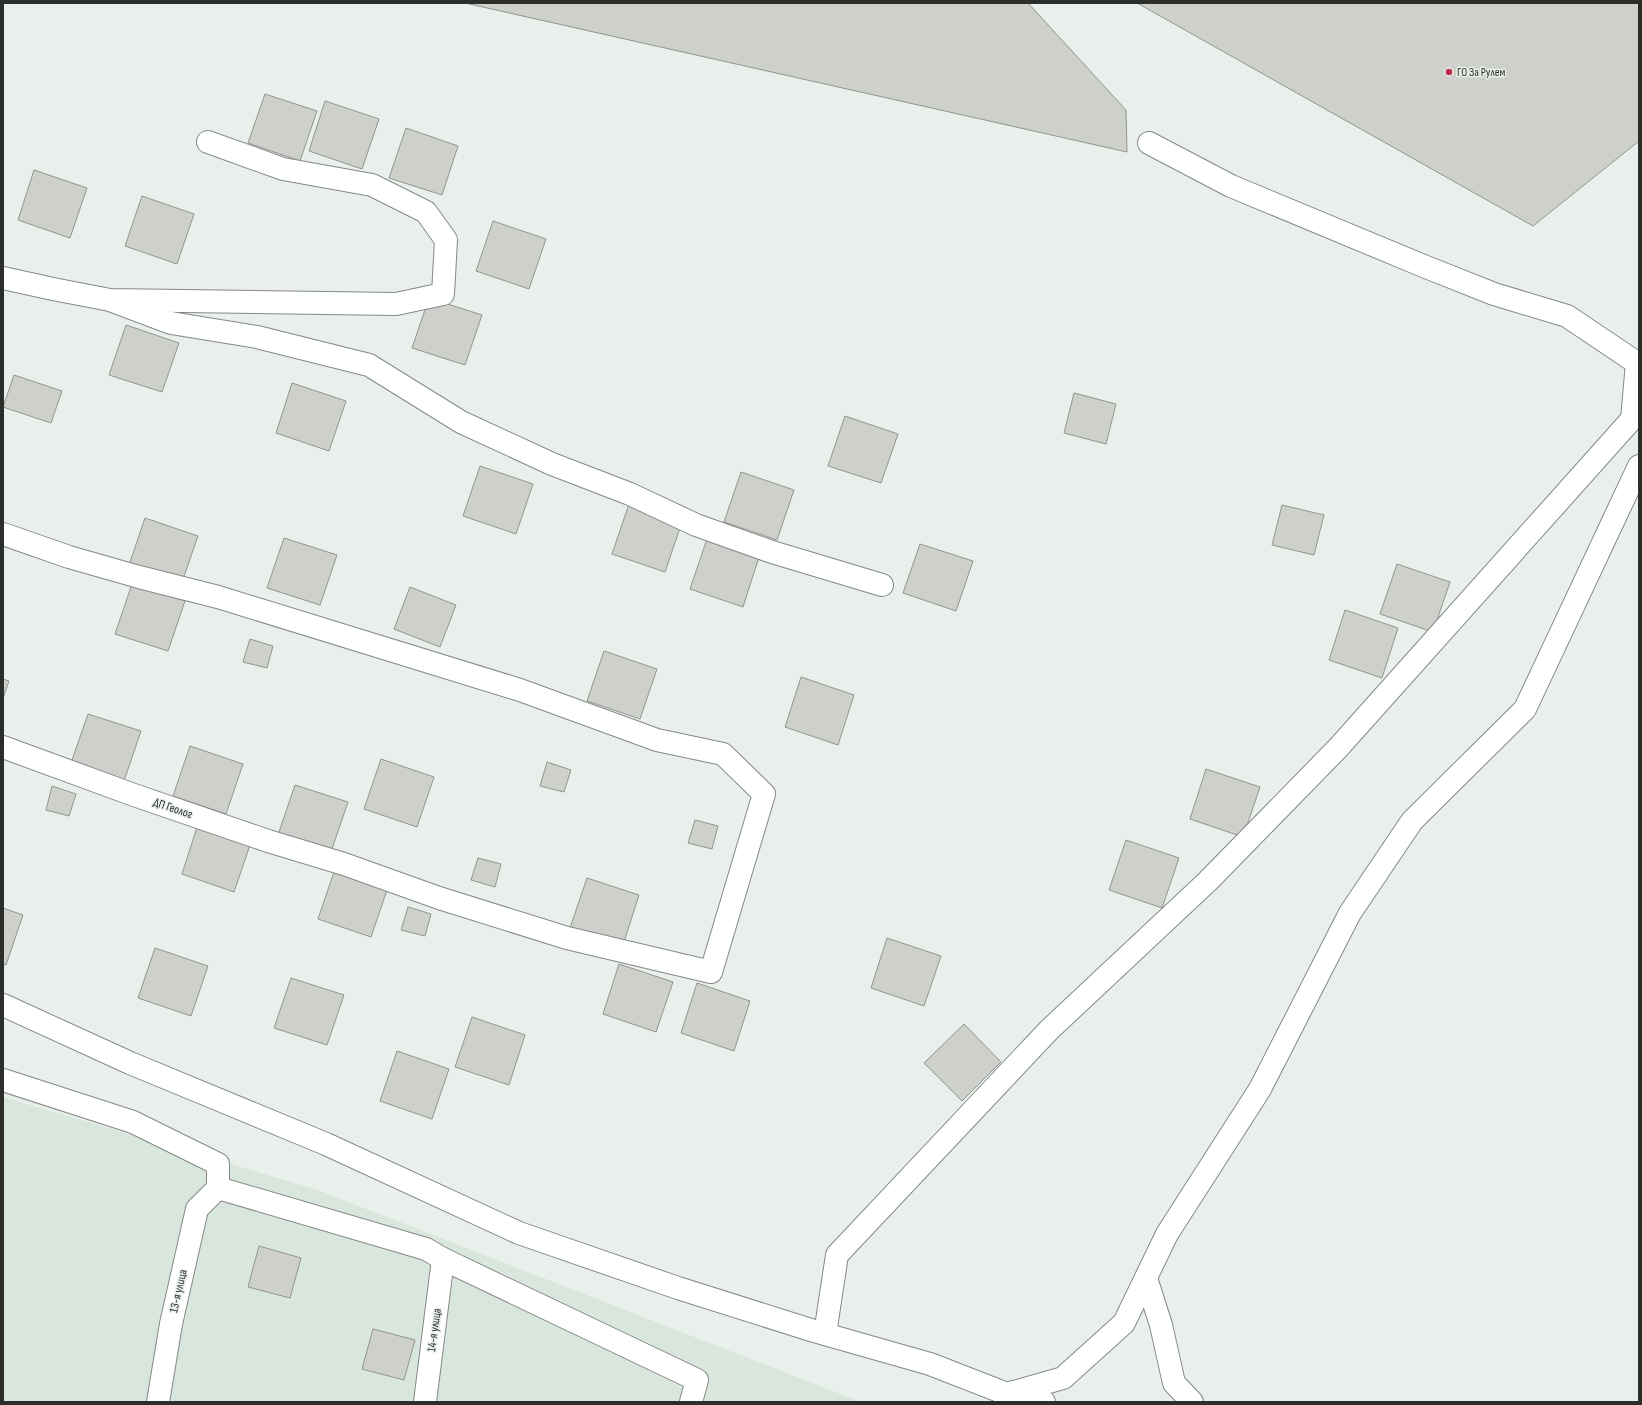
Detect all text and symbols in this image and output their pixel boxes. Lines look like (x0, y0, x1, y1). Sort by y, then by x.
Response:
place label: ГО За Рулем (1457, 65, 1505, 80)
marker: ГО За Рулем (1444, 67, 1454, 77)
street label: ДП Геолог (151, 795, 195, 822)
street label: 13-я улица (166, 1268, 191, 1314)
street label: 14-я улица (424, 1307, 445, 1353)

